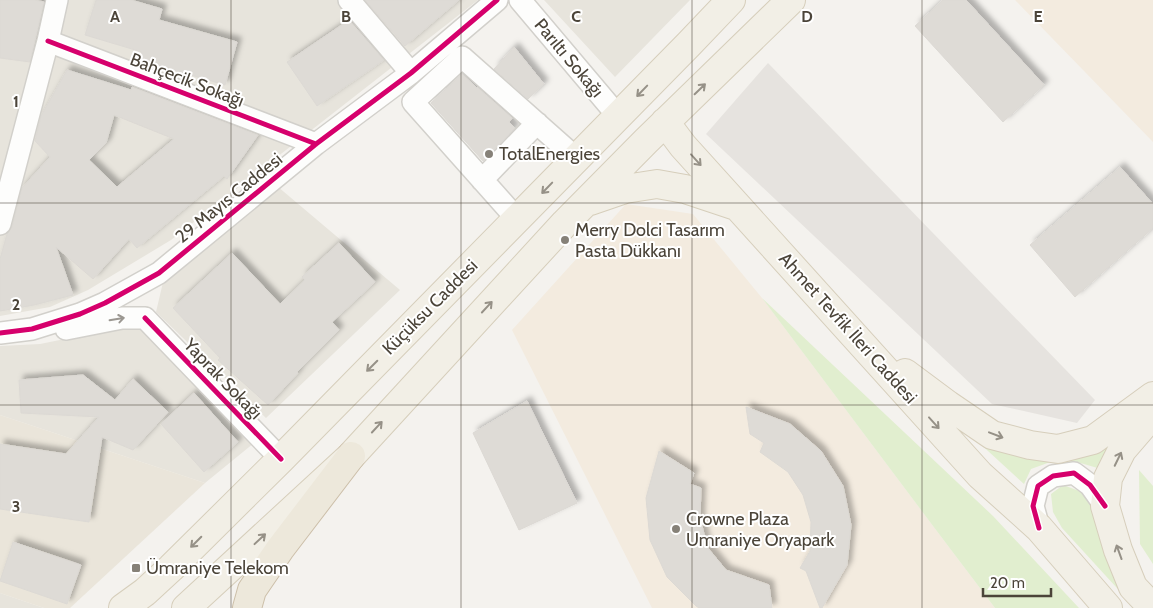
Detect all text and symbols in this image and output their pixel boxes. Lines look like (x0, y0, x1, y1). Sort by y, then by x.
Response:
text: A (110, 7, 120, 26)
text: B (341, 7, 351, 26)
text: C (571, 7, 581, 26)
text: D (801, 7, 813, 26)
text: E (1033, 7, 1043, 26)
street label: Parıltı Sokağı (530, 14, 608, 102)
street label: Bahçecik Sokağı (127, 48, 247, 112)
one-way arrow (693, 83, 705, 95)
one-way arrow (636, 85, 648, 97)
text: 1 (13, 92, 19, 111)
place label: TotalEnergies (499, 143, 600, 165)
street label: 29 Mayıs Caddesi (171, 148, 287, 248)
marker: TotalEnergies (483, 148, 495, 160)
one-way arrow (690, 153, 702, 166)
one-way arrow (541, 182, 553, 194)
place label: Merry Dolci Tasarım Pasta Dükkanı (575, 219, 725, 262)
marker: Merry Dolci Tasarım Pasta Dükkanı (559, 234, 571, 246)
street label: Ahmet Tevfik İleri Caddesi (774, 248, 922, 408)
street label: Küçüksu Caddesi (378, 255, 482, 359)
text: 2 (12, 295, 20, 314)
one-way arrow (481, 301, 493, 314)
one-way arrow (109, 314, 125, 324)
street label: Yaprak Sokağı (178, 333, 267, 424)
one-way arrow (366, 360, 378, 373)
one-way arrow (928, 417, 940, 430)
one-way arrow (371, 421, 383, 434)
one-way arrow (988, 431, 1003, 440)
one-way arrow (1114, 452, 1123, 467)
text: 3 (12, 497, 20, 516)
place label: Crowne Plaza Umraniye Oryapark (686, 508, 835, 551)
marker: Crowne Plaza Umraniye Oryapark (670, 523, 682, 535)
one-way arrow (254, 533, 267, 545)
one-way arrow (190, 536, 203, 548)
one-way arrow (1114, 545, 1123, 560)
place label: Ümraniye Telekom (146, 557, 289, 579)
marker: Ümraniye Telekom (130, 562, 142, 574)
scale bar (983, 566, 1050, 598)
text: 20 m (990, 574, 1025, 592)

